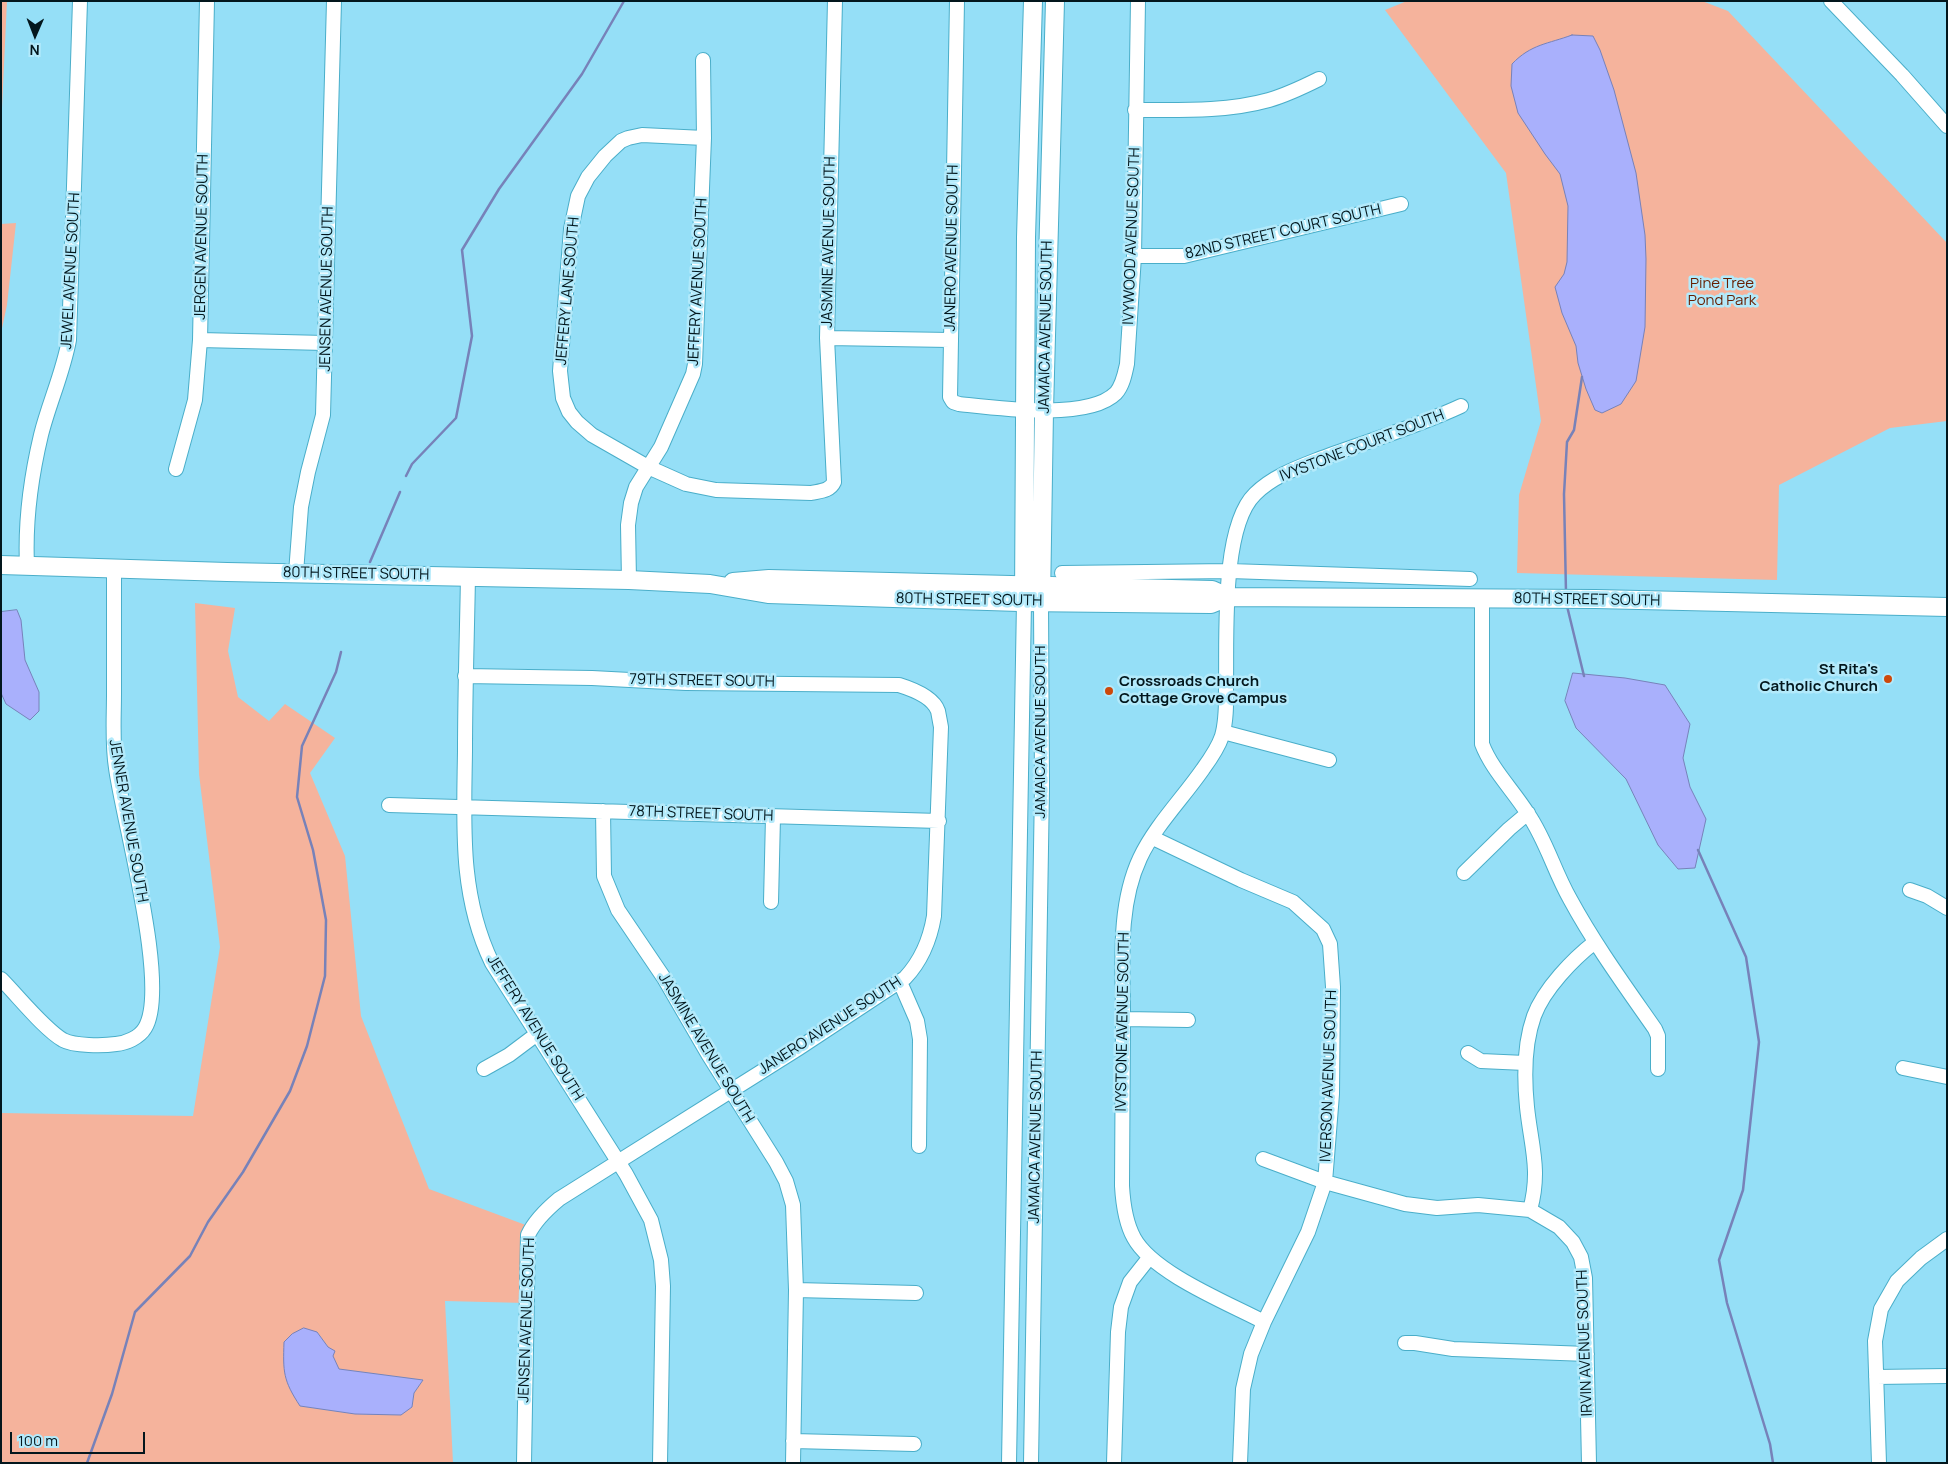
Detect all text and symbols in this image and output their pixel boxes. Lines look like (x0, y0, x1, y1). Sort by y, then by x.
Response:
north arrow (10, 10, 60, 60)
text: N (30, 41, 40, 60)
street label: IVYWOOD AVENUE SOUTH (1120, 147, 1144, 325)
street label: JERGEN AVENUE SOUTH (192, 154, 212, 320)
street label: JASMINE AVENUE SOUTH (819, 156, 839, 328)
street label: JANERO AVENUE SOUTH (942, 165, 962, 331)
street label: JEWEL AVENUE SOUTH (58, 192, 84, 350)
street label: JEFFERY AVENUE SOUTH (685, 198, 711, 366)
street label: 82ND STREET COURT SOUTH (1183, 201, 1383, 263)
street label: JENSEN AVENUE SOUTH (317, 206, 337, 372)
street label: JEFFERY LANE SOUTH (553, 216, 583, 366)
street label: JAMAICA AVENUE SOUTH (1035, 240, 1057, 414)
park label: Pine Tree Pond Park (1688, 275, 1756, 310)
street label: IVYSTONE COURT SOUTH (1277, 406, 1447, 486)
street label: 80TH STREET SOUTH (283, 564, 429, 584)
street label: 80TH STREET SOUTH (896, 590, 1042, 610)
street label: 80TH STREET SOUTH (1514, 590, 1660, 610)
street label: JAMAICA AVENUE SOUTH (1032, 646, 1050, 818)
place label: St Rita's Catholic Church (1759, 661, 1878, 696)
street label: 79TH STREET SOUTH (629, 671, 775, 691)
place label: Crossroads Church Cottage Grove Campus (1119, 673, 1287, 708)
marker: St Rita's Catholic Church (1882, 673, 1894, 685)
marker: Crossroads Church Cottage Grove Campus (1103, 685, 1115, 697)
street label: JENNER AVENUE SOUTH (105, 738, 151, 904)
street label: 78TH STREET SOUTH (628, 802, 774, 826)
street label: IVYSTONE AVENUE SOUTH (1112, 932, 1134, 1112)
street label: JEFFERY AVENUE SOUTH (483, 952, 587, 1104)
street label: JASMINE AVENUE SOUTH (654, 970, 758, 1126)
street label: JANERO AVENUE SOUTH (755, 973, 905, 1079)
street label: IVERSON AVENUE SOUTH (1317, 990, 1341, 1162)
street label: JAMAICA AVENUE SOUTH (1025, 1050, 1047, 1224)
street label: JENSEN AVENUE SOUTH (515, 1237, 539, 1403)
street label: IRVIN AVENUE SOUTH (1573, 1269, 1597, 1417)
scale bar (12, 1422, 148, 1454)
text: 100 m (18, 1430, 58, 1451)

